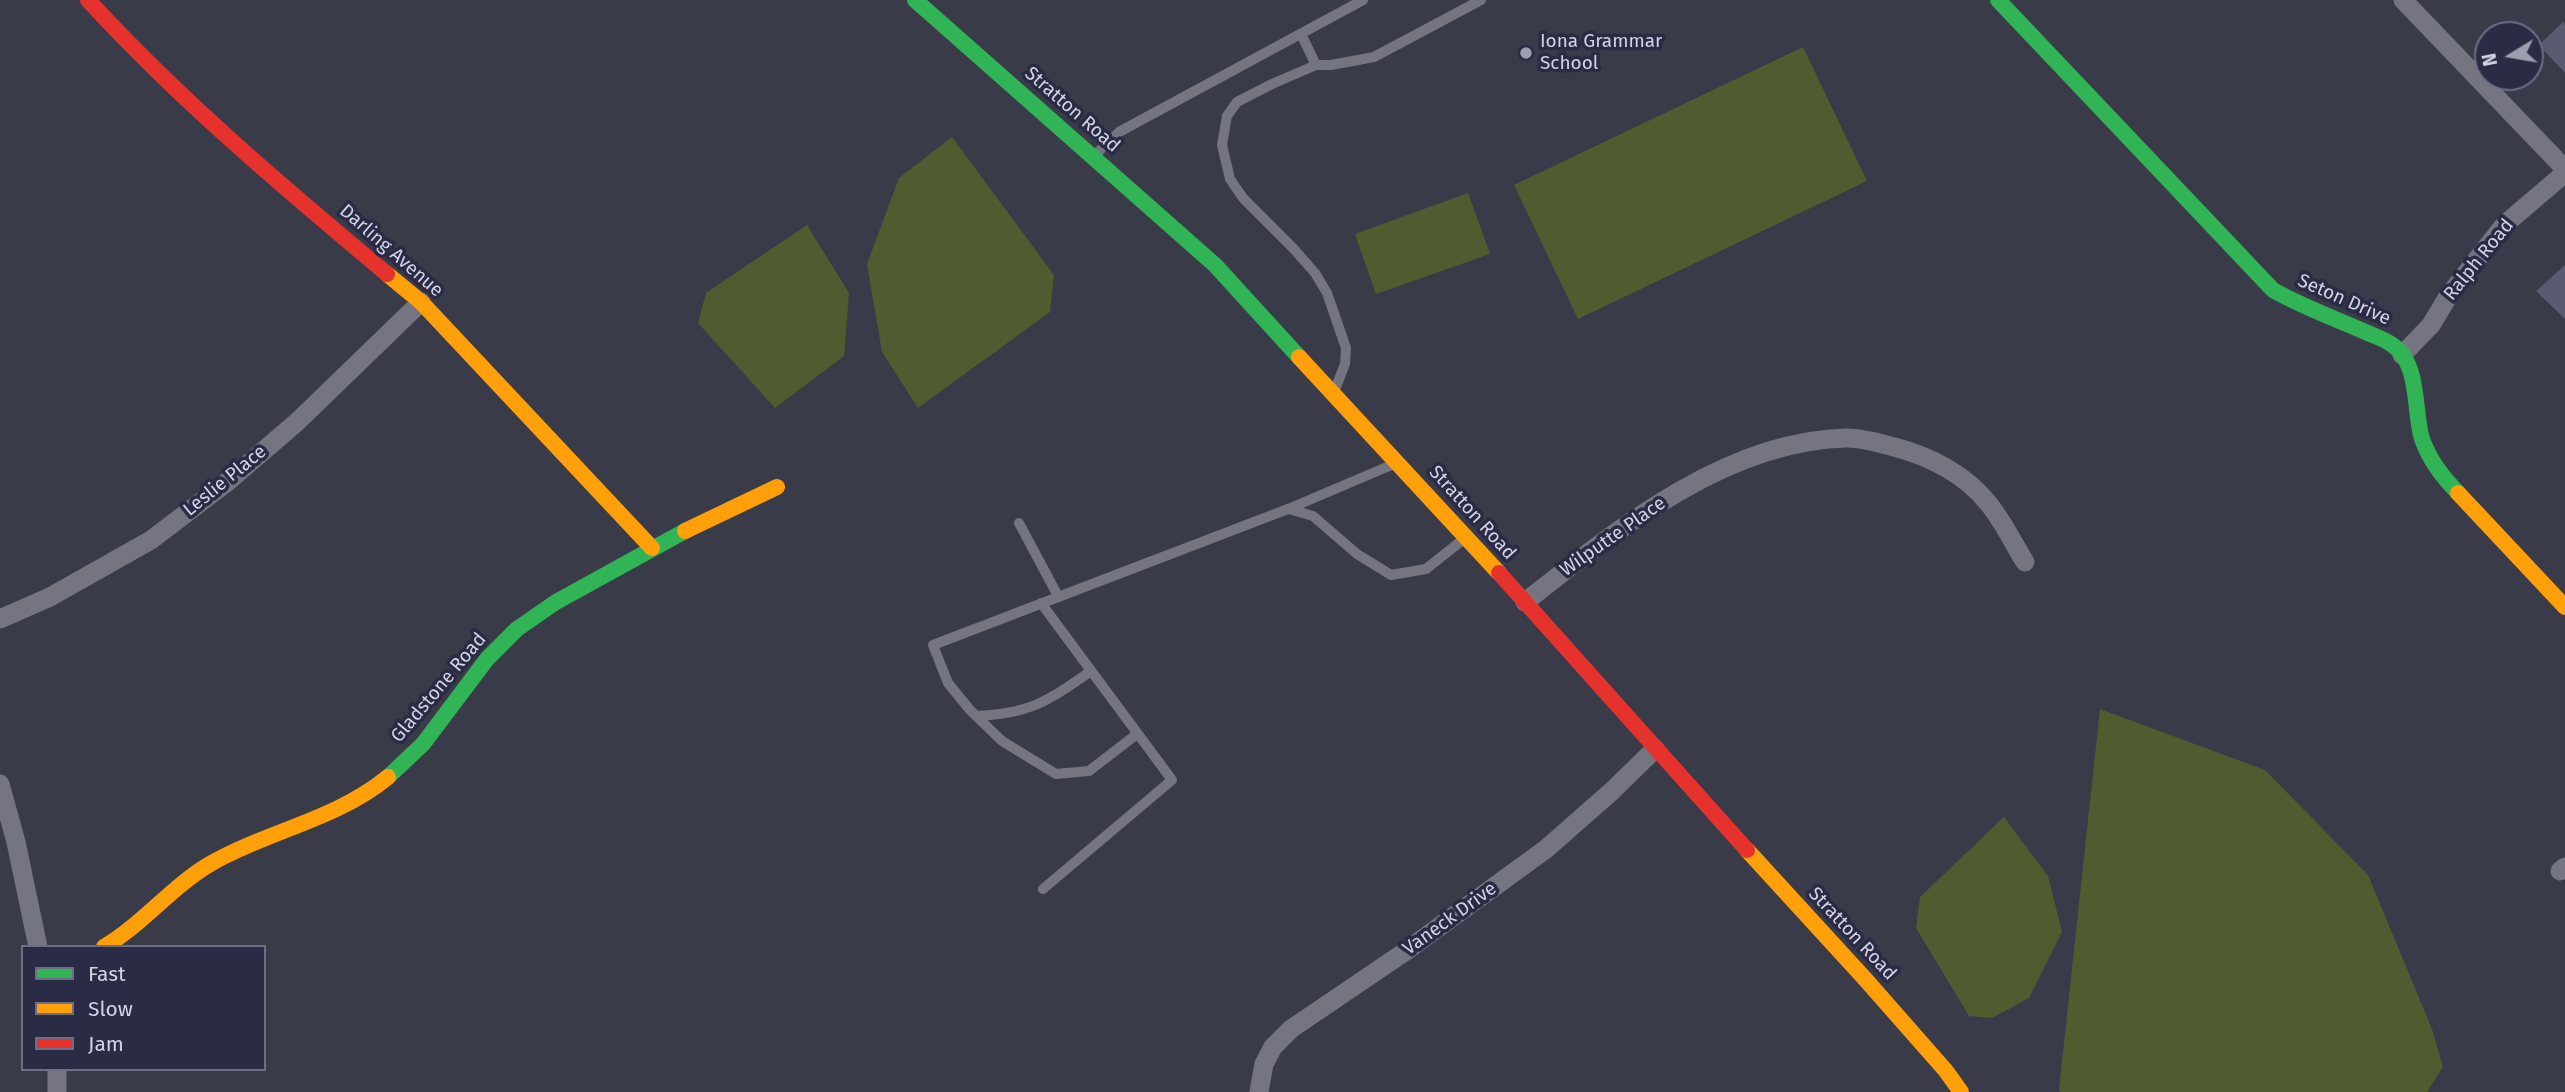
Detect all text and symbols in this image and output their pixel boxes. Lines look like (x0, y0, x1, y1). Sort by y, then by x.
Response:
north arrow (2474, 21, 2544, 91)
place label: Iona Grammar School (1540, 31, 1662, 75)
marker: Iona Grammar School (1518, 45, 1534, 61)
text: N (2477, 51, 2502, 68)
street label: Stratton Road (1020, 62, 1124, 158)
street label: Darling Avenue (335, 200, 447, 302)
street label: Ralph Road (2439, 215, 2519, 305)
street label: Seton Drive (2294, 269, 2394, 331)
street label: Leslie Place (179, 441, 271, 521)
street label: Stratton Road (1424, 461, 1520, 565)
street label: Wilputte Place (1556, 492, 1670, 582)
street label: Gladstone Road (387, 629, 491, 747)
street label: Vaneck Drive (1399, 877, 1501, 961)
street label: Stratton Road (1803, 883, 1901, 985)
legend (21, 945, 266, 1071)
text: Fast (88, 961, 126, 987)
text: Slow (88, 996, 133, 1022)
text: Jam (88, 1031, 124, 1057)

